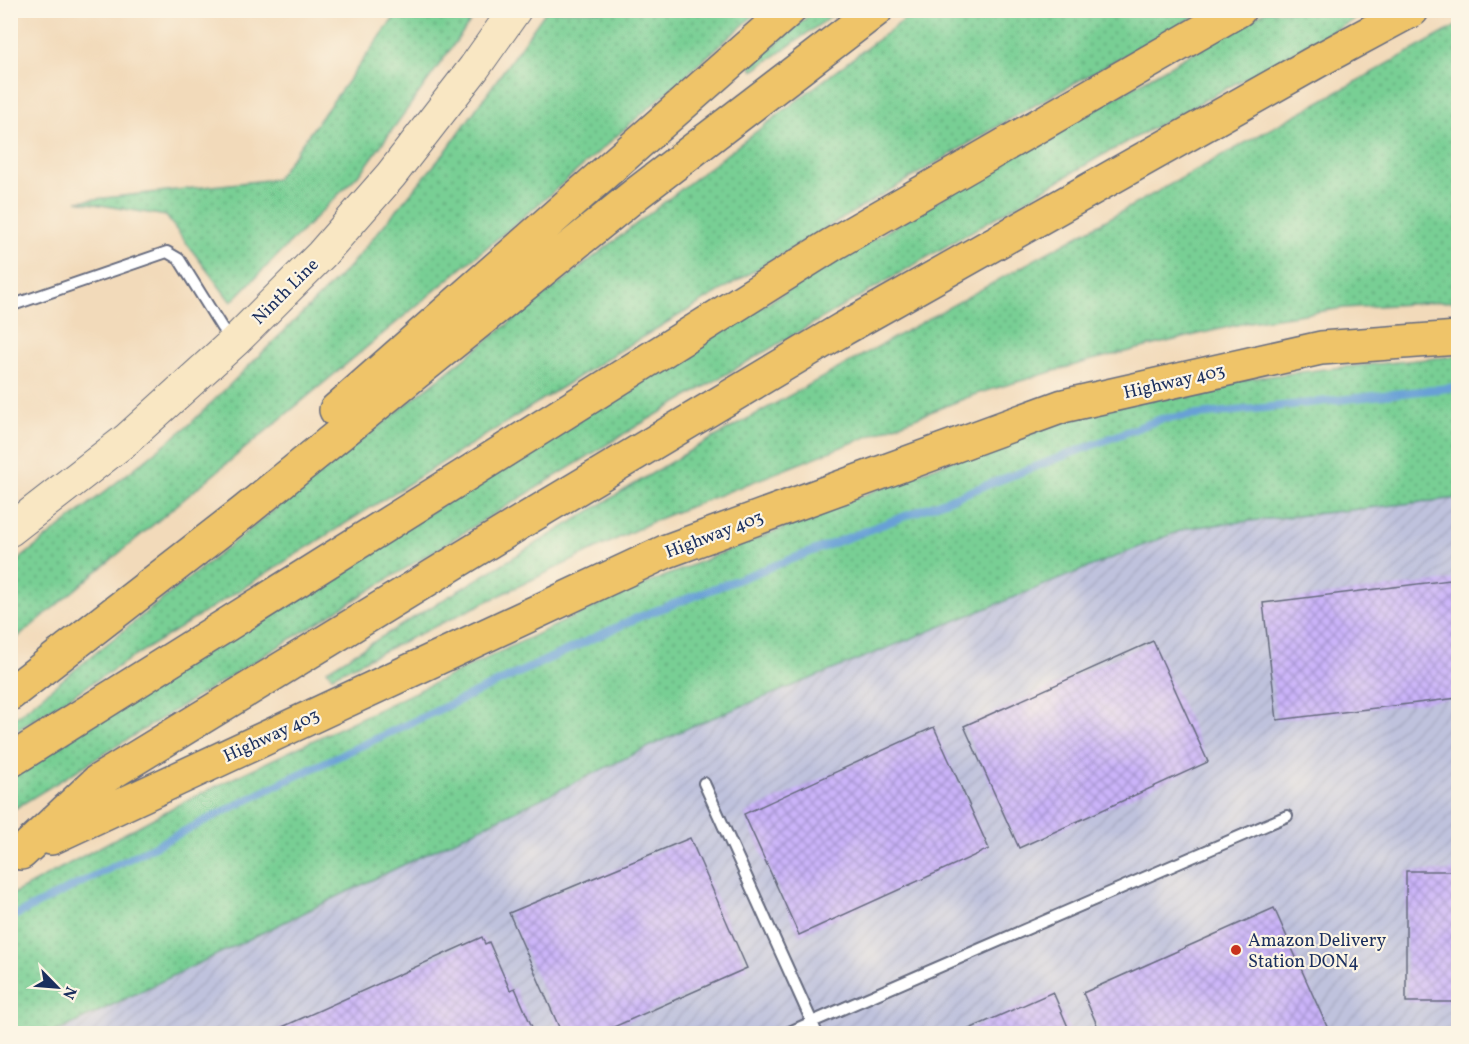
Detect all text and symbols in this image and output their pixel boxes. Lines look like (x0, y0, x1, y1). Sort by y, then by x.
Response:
street label: Ninth Line (247, 253, 325, 331)
street label: Highway 403 (1121, 359, 1227, 406)
street label: Highway 403 (662, 505, 767, 566)
street label: Highway 403 (220, 703, 324, 770)
place label: Amazon Delivery Station DON4 (1248, 929, 1386, 975)
marker: Amazon Delivery Station DON4 (1229, 943, 1243, 957)
north arrow (27, 957, 87, 1017)
text: N (56, 983, 81, 1003)

